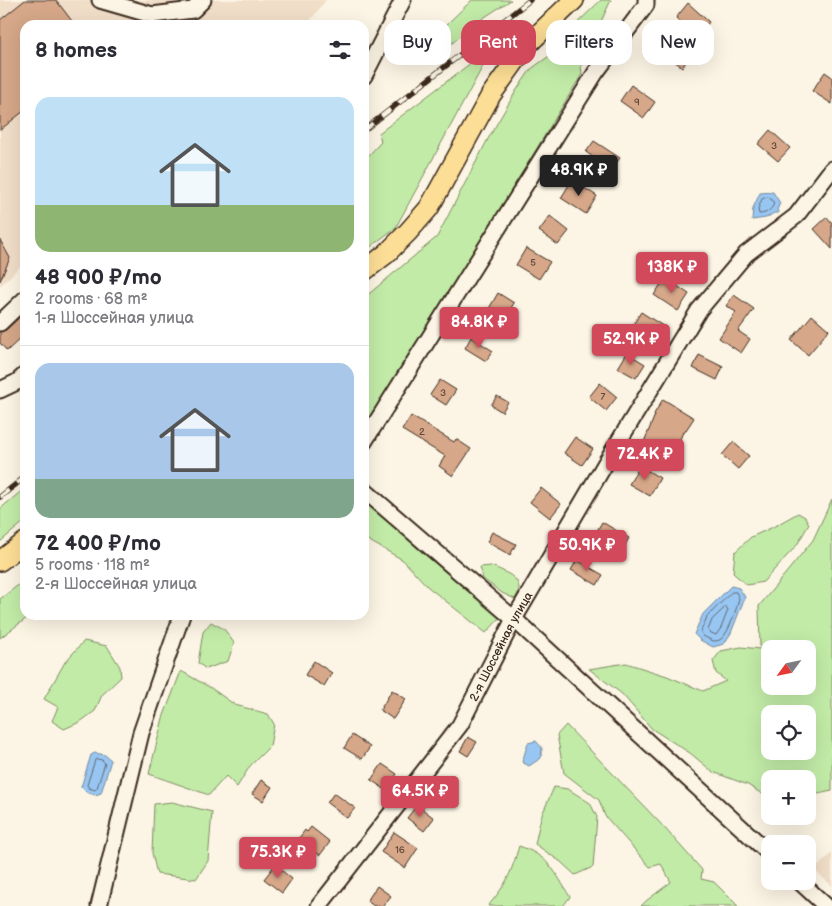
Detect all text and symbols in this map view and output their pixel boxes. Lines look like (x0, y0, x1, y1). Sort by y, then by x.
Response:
chip: Buy (384, 20, 451, 65)
chip: Rent (461, 20, 536, 65)
chip: Filters (546, 20, 632, 65)
chip: New (642, 20, 714, 65)
icon: filters (326, 36, 354, 64)
text: 8 homes (35, 38, 117, 63)
house number: 9 (634, 96, 640, 108)
icon: home (150, 130, 240, 220)
house number: 3 (771, 140, 777, 152)
pin: 48.9K ₽ (533, 154, 625, 197)
text: 48.9K ₽ (551, 161, 607, 180)
pin: 138K ₽ (631, 252, 713, 294)
house number: 5 (530, 257, 536, 269)
text: 138K ₽ (647, 258, 697, 277)
text: 48 900 ₽/mo (35, 265, 162, 290)
text: 2 rooms · 68 m² (35, 290, 148, 309)
pin: 84.8K ₽ (433, 306, 525, 349)
text: 1-я Шоссейная улица (35, 309, 194, 328)
text: 84.8K ₽ (451, 313, 507, 332)
pin: 52.9K ₽ (585, 324, 677, 366)
text: 52.9K ₽ (603, 330, 659, 349)
house number: 3 (440, 387, 446, 399)
house number: 7 (601, 391, 606, 403)
icon: home (150, 395, 240, 485)
house number: 2 (419, 426, 425, 438)
pin: 72.4K ₽ (599, 438, 691, 481)
text: 72.4K ₽ (617, 445, 673, 464)
pin: 50.9K ₽ (541, 530, 633, 572)
text: 72 400 ₽/mo (35, 531, 161, 556)
text: 50.9K ₽ (559, 536, 615, 555)
text: 5 rooms · 118 m² (35, 556, 150, 575)
text: 2-я Шоссейная улица (35, 575, 197, 594)
street label: 2-я Шоссейная улица (466, 589, 536, 704)
north arrow (761, 640, 816, 695)
map controls (761, 640, 816, 890)
button: locate (761, 705, 816, 760)
button: + (761, 770, 816, 825)
pin: 64.5K ₽ (374, 776, 466, 818)
text: 64.5K ₽ (392, 782, 448, 801)
button: − (761, 835, 816, 890)
pin: 75.3K ₽ (232, 836, 324, 879)
text: 75.3K ₽ (250, 843, 306, 862)
house number: 16 (395, 844, 405, 856)

